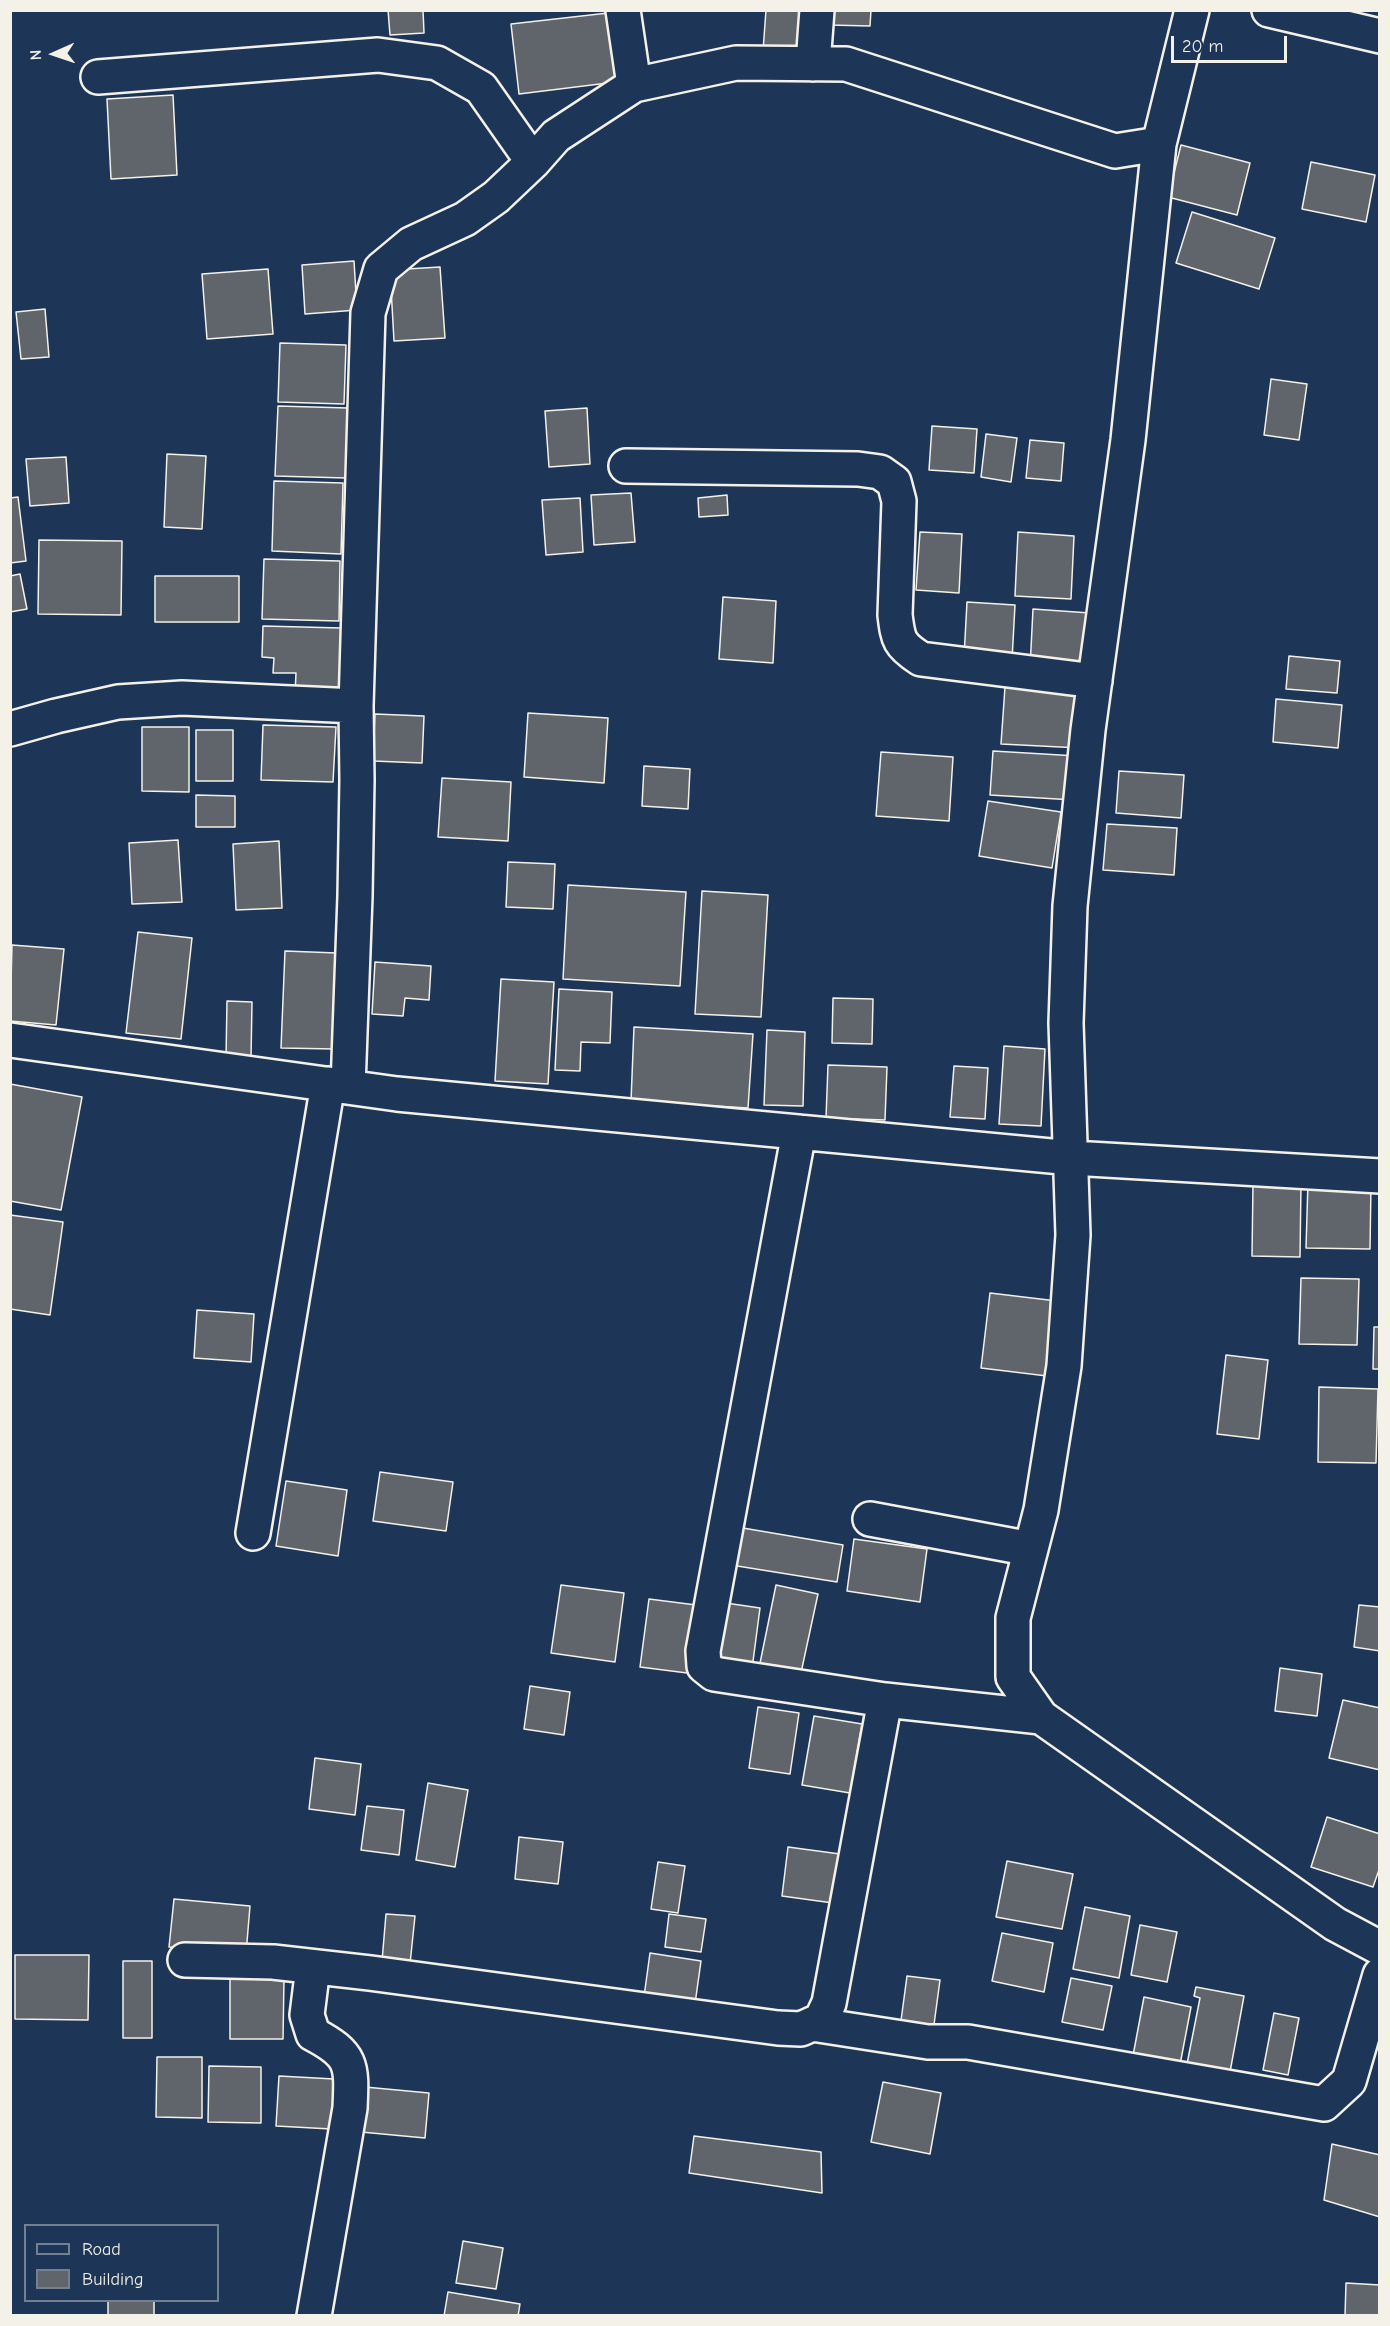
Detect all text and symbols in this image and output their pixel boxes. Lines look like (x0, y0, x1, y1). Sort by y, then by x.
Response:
north arrow (24, 24, 84, 84)
scale bar (1174, 24, 1290, 62)
text: 20 m (1182, 36, 1223, 57)
text: N (27, 49, 45, 61)
legend (24, 2224, 219, 2302)
text: Road (82, 2239, 121, 2260)
text: Building (82, 2269, 144, 2290)

